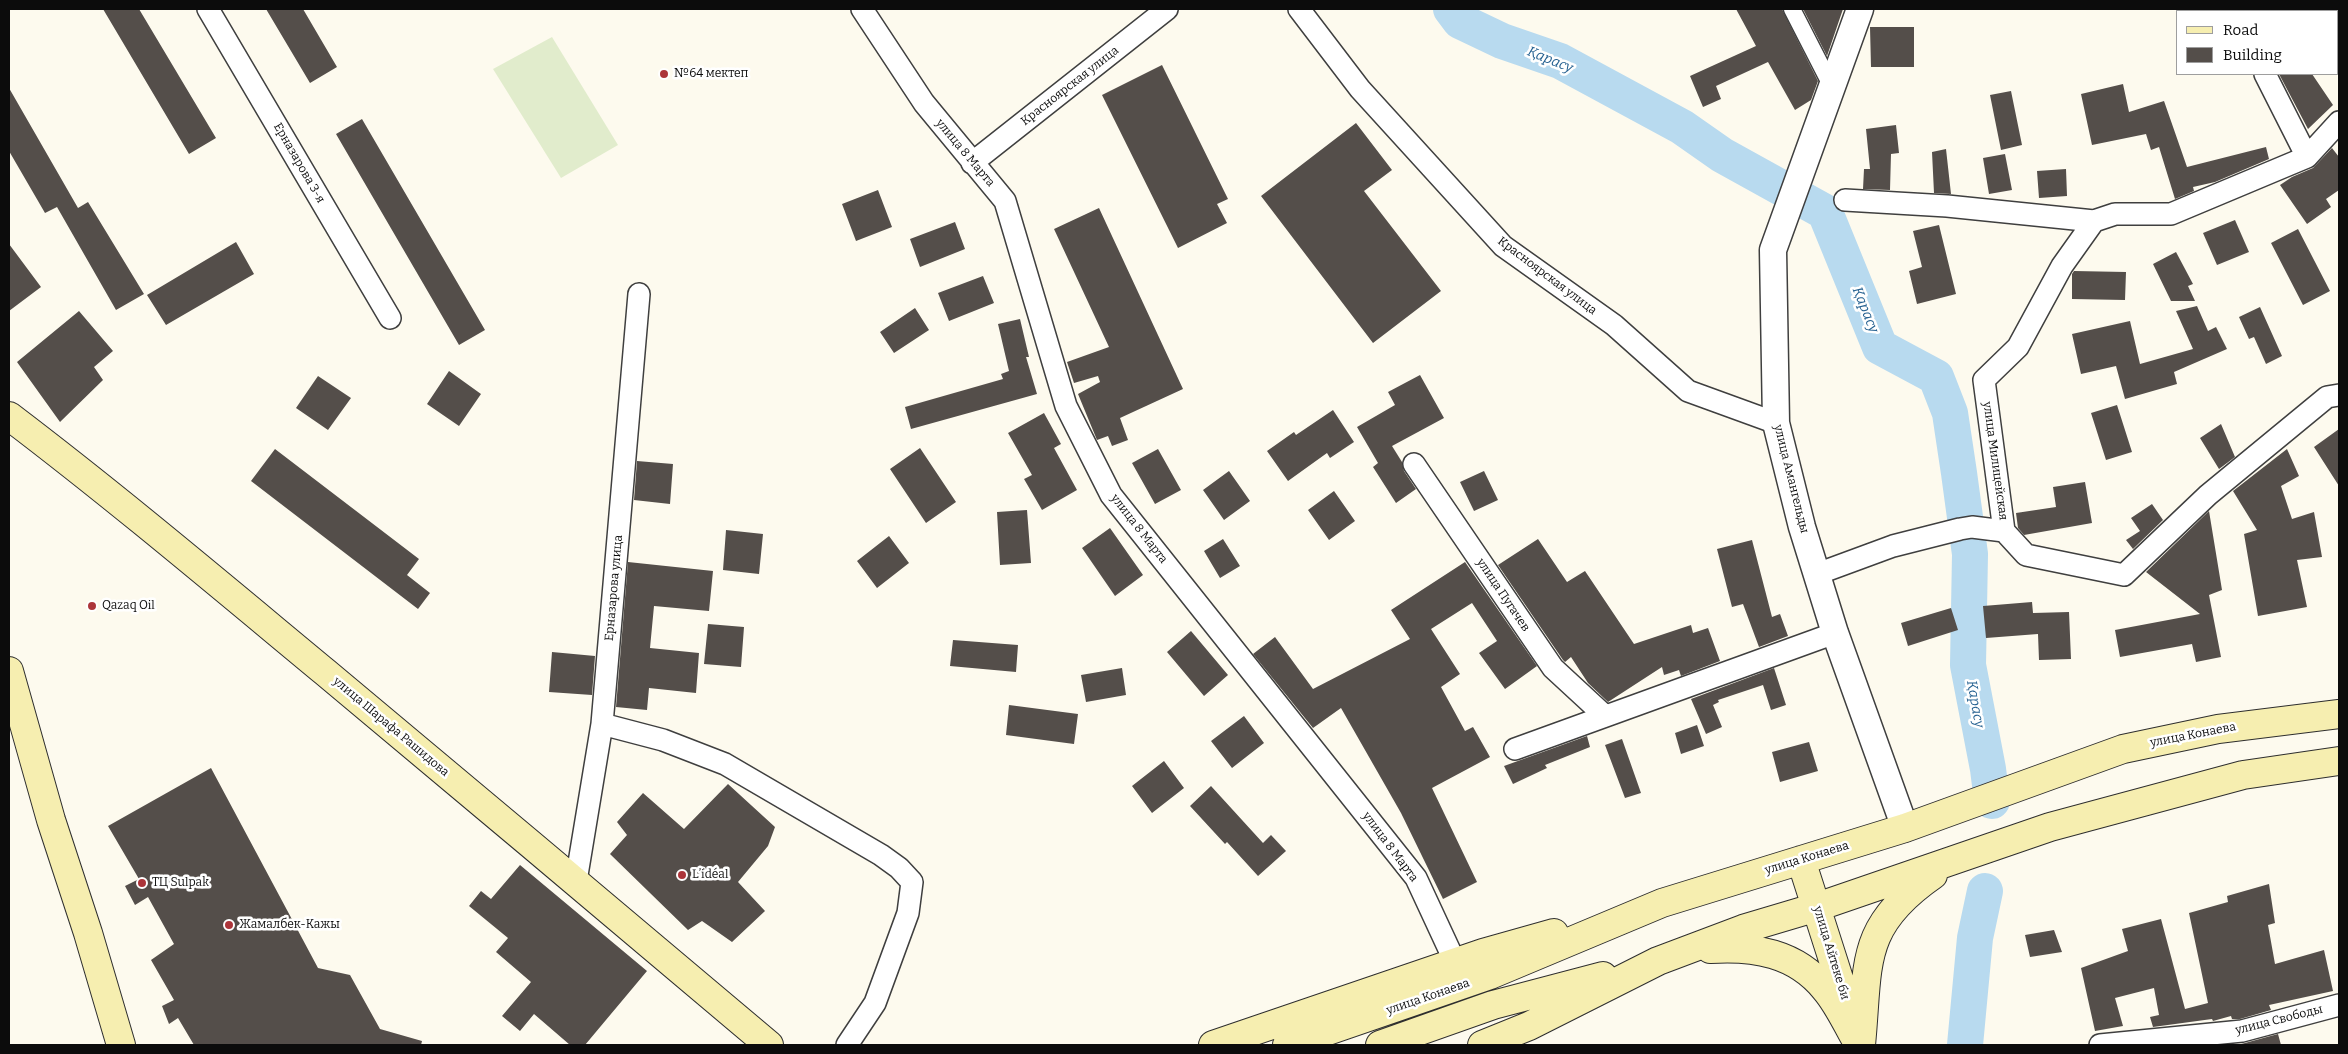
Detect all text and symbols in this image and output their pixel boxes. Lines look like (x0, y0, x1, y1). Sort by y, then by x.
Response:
legend (2176, 10, 2338, 75)
text: Road (2223, 21, 2258, 39)
street label: Красноярская улица (1018, 43, 1122, 129)
water label: Қарасу (1525, 43, 1575, 77)
text: Building (2223, 46, 2282, 64)
place label: №64 мектеп (674, 67, 748, 81)
marker: №64 мектеп (658, 68, 670, 80)
street label: улица 8 Марта (933, 116, 997, 190)
street label: Ерназарова 3-я (270, 120, 328, 206)
street label: Красноярская улица (1495, 234, 1599, 318)
water label: Қарасу (1848, 285, 1882, 335)
street label: улица Милицейская (1980, 401, 2010, 521)
street label: улица Амангельды (1771, 423, 1811, 535)
street label: улица 8 Марта (1108, 492, 1170, 566)
street label: Ерназарова улица (602, 534, 626, 642)
street label: улица Пугачев (1473, 556, 1533, 634)
place label: Qazaq Oil (102, 599, 155, 613)
marker: Qazaq Oil (86, 600, 98, 612)
street label: улица Шарафа Рашидова (330, 674, 452, 780)
water label: Қарасу (1963, 679, 1987, 729)
street label: улица Конаева (2149, 720, 2237, 750)
street label: улица 8 Марта (1359, 809, 1421, 885)
street label: улица Конаева (1763, 838, 1851, 878)
place label: L’idéal (692, 868, 728, 882)
marker: L’idéal (676, 869, 688, 881)
place label: ТЦ Sulpak (152, 876, 209, 890)
marker: ТЦ Sulpak (136, 877, 148, 889)
street label: улица Айтеке би (1810, 905, 1852, 1001)
place label: Жамалбек-Кажы (239, 918, 340, 932)
marker: Жамалбек-Кажы (223, 919, 235, 931)
street label: улица Конаева (1384, 976, 1472, 1018)
street label: улица Свободы (2234, 1002, 2324, 1038)

